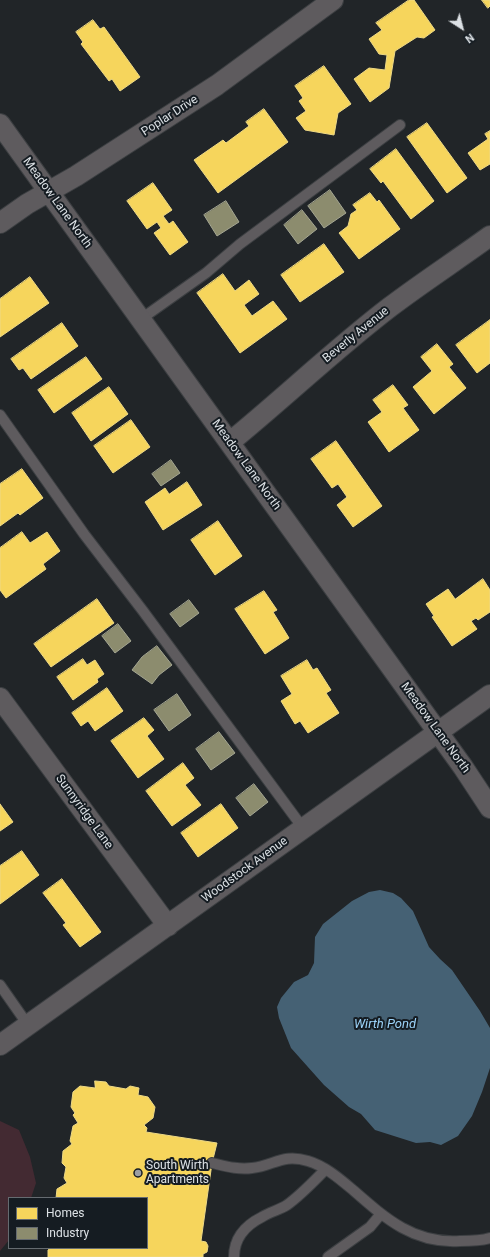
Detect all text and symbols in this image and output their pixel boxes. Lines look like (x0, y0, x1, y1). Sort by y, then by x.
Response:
north arrow (442, 8, 482, 48)
text: N (462, 31, 476, 46)
street label: Poplar Drive (139, 92, 201, 140)
street label: Meadow Lane North (19, 155, 95, 251)
street label: Beverly Avenue (320, 304, 392, 366)
street label: Meadow Lane North (208, 417, 284, 513)
street label: Meadow Lane North (397, 680, 473, 776)
street label: Sunnyridge Lane (52, 772, 116, 852)
street label: Woodstock Avenue (199, 834, 291, 906)
water label: Wirth Pond (354, 1017, 416, 1033)
place label: South Wirth Apartments (146, 1159, 209, 1187)
marker: South Wirth Apartments (133, 1168, 143, 1178)
legend (8, 1197, 148, 1249)
text: Homes (46, 1206, 84, 1220)
text: Industry (46, 1226, 89, 1240)

